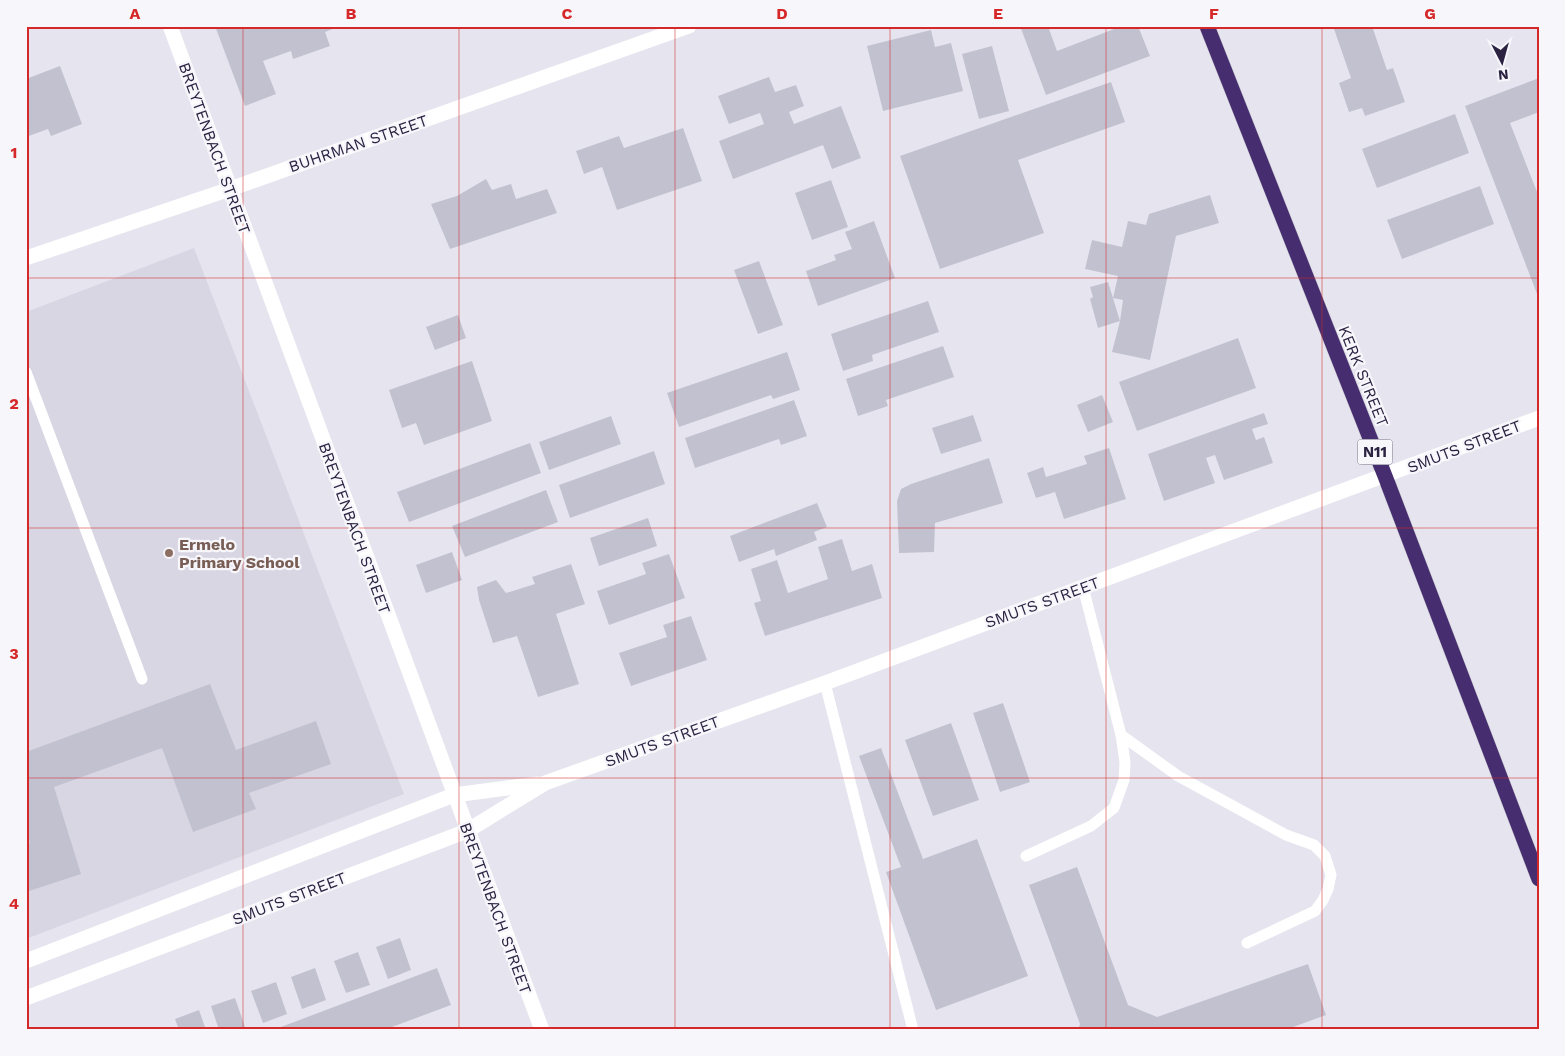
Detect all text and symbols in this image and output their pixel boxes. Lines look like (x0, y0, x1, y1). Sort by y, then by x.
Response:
text: A (130, 4, 141, 23)
text: B (346, 4, 357, 23)
text: C (562, 4, 573, 23)
text: D (776, 4, 788, 23)
text: E (993, 4, 1003, 23)
text: F (1209, 4, 1219, 23)
text: G (1424, 4, 1436, 23)
north arrow (1478, 38, 1528, 88)
street label: BREYTENBACH STREET (175, 60, 255, 237)
text: N (1497, 66, 1509, 83)
street label: BUHRMAN STREET (286, 111, 430, 176)
text: 1 (11, 143, 17, 162)
street label: KERK STREET (1335, 323, 1393, 430)
text: 2 (9, 394, 19, 413)
street label: SMUTS STREET (1405, 416, 1524, 477)
street label: BREYTENBACH STREET (315, 440, 395, 617)
road number: N11 (1358, 440, 1392, 464)
place label: Ermelo Primary School (179, 535, 300, 572)
marker: Ermelo Primary School (163, 547, 175, 559)
street label: SMUTS STREET (982, 573, 1102, 632)
text: 3 (9, 644, 19, 663)
street label: SMUTS STREET (602, 712, 722, 771)
street label: BREYTENBACH STREET (456, 820, 536, 997)
street label: SMUTS STREET (230, 868, 349, 929)
text: 4 (9, 894, 19, 913)

